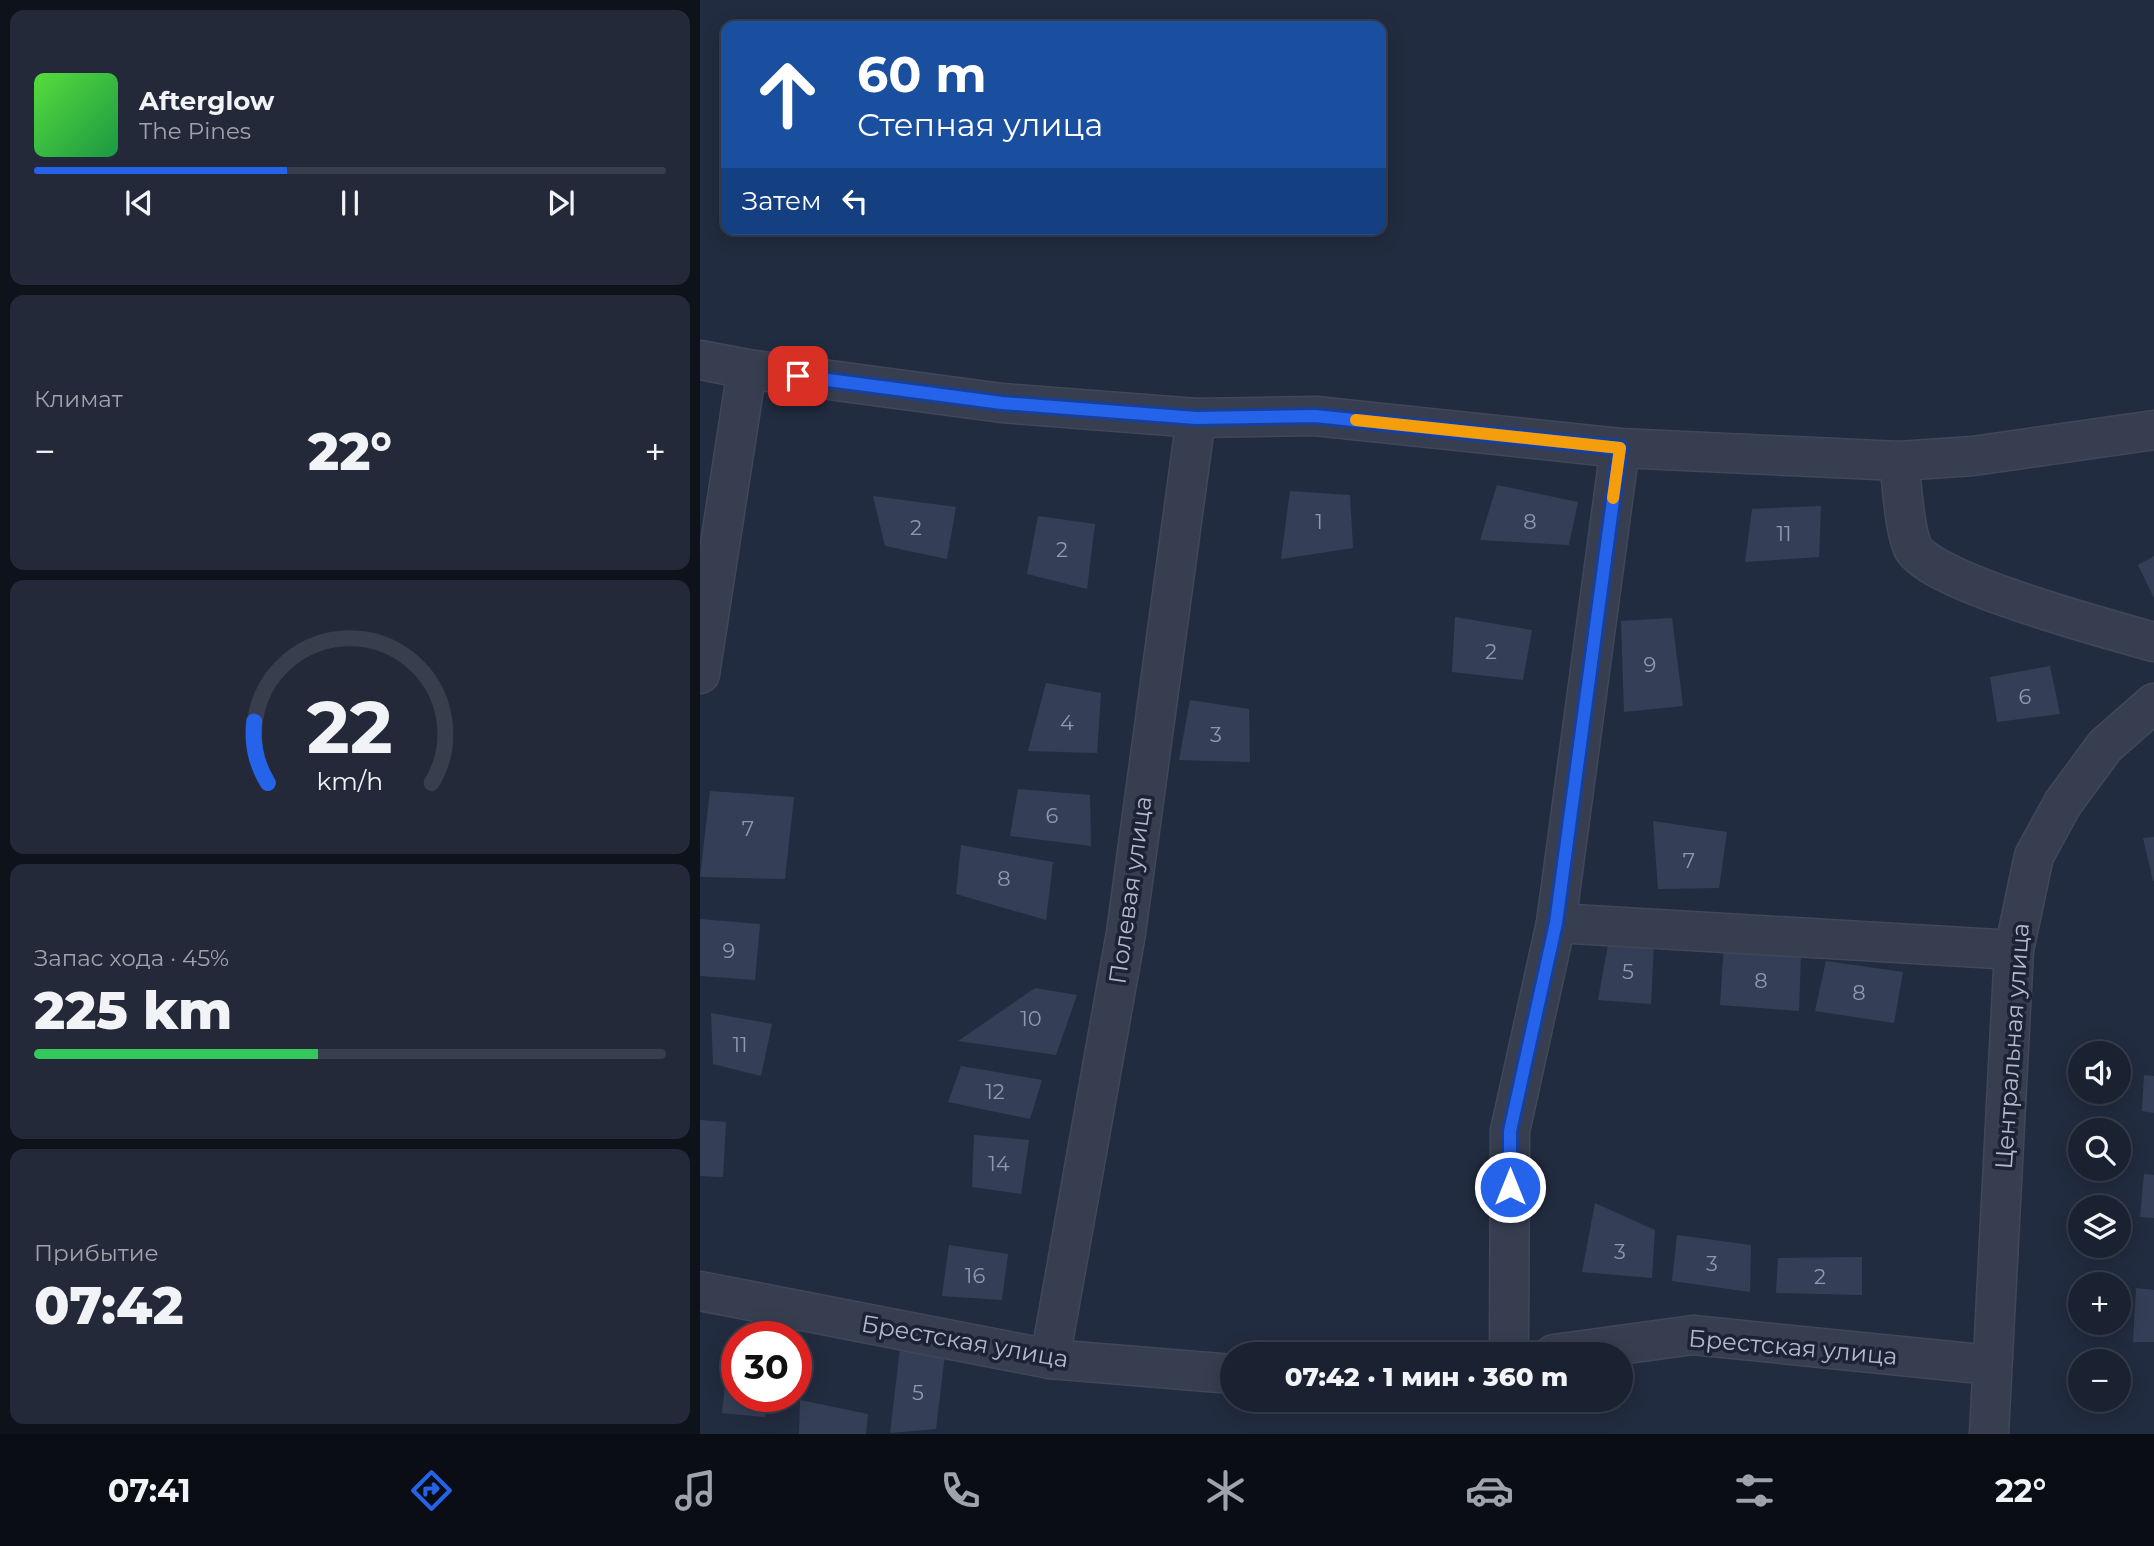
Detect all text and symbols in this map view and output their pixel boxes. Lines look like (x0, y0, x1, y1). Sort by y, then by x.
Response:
text: 60 m (857, 45, 987, 104)
icon: ahead (742, 49, 833, 140)
text: Afterglow (139, 85, 274, 117)
text: Степная улица (857, 105, 1103, 144)
text: The Pines (139, 117, 251, 145)
icon: left (836, 182, 874, 220)
icon: previous (120, 184, 158, 222)
icon: pause (331, 184, 369, 222)
icon: next (542, 184, 580, 222)
text: Затем (742, 185, 822, 217)
pin (768, 346, 828, 406)
icon: arrive (779, 357, 817, 395)
text: Климат (34, 385, 123, 413)
text: 22° (308, 420, 392, 483)
text: − (34, 428, 56, 475)
text: + (644, 428, 666, 475)
house number: 1 (1315, 509, 1323, 534)
house number: 8 (1523, 509, 1537, 534)
house number: 2 (910, 515, 922, 540)
house number: 11 (1776, 521, 1792, 546)
house number: 2 (1056, 537, 1068, 562)
house number: 2 (1485, 639, 1497, 664)
house number: 9 (1644, 652, 1656, 677)
text: 22 (307, 683, 393, 771)
house number: 6 (2019, 684, 2032, 709)
house number: 4 (1060, 710, 1074, 735)
house number: 3 (1210, 722, 1222, 747)
text: km/h (317, 766, 383, 796)
street label: Полевая улица (1102, 794, 1158, 986)
house number: 6 (1046, 803, 1059, 828)
house number: 7 (742, 816, 754, 841)
house number: 7 (1683, 848, 1695, 873)
house number: 8 (997, 866, 1011, 891)
street label: Центральная улица (1989, 922, 2035, 1170)
house number: 9 (723, 938, 735, 963)
text: Запас хода · 45% (34, 944, 229, 972)
house number: 5 (1622, 959, 1634, 984)
house number: 8 (1754, 968, 1768, 993)
text: 225 km (34, 979, 232, 1042)
house number: 8 (1852, 980, 1866, 1005)
house number: 10 (1020, 1006, 1042, 1031)
house number: 11 (732, 1032, 748, 1057)
map controls (2068, 1041, 2131, 1412)
button: sound (2068, 1041, 2131, 1104)
house number: 12 (985, 1079, 1005, 1104)
button: search (2068, 1118, 2131, 1181)
position arrow (1473, 1150, 1547, 1224)
house number: 14 (988, 1151, 1010, 1176)
button: layers (2068, 1195, 2131, 1258)
text: Прибытие (34, 1239, 159, 1267)
house number: 3 (1614, 1239, 1626, 1264)
house number: 3 (1706, 1251, 1718, 1276)
house number: 16 (965, 1263, 985, 1288)
house number: 2 (1814, 1264, 1826, 1289)
button: + (2068, 1272, 2131, 1335)
text: 07:42 (34, 1274, 184, 1337)
street label: Брестская улица (859, 1309, 1071, 1373)
speed limit sign: 30 (721, 1321, 812, 1412)
street label: Брестская улица (1687, 1323, 1899, 1371)
button: − (2068, 1349, 2131, 1412)
text: 07:42 · 1 мин · 360 m (1285, 1361, 1568, 1393)
house number: 5 (912, 1380, 924, 1405)
icon: directions (407, 1466, 456, 1515)
icon: music (671, 1466, 720, 1515)
icon: phone (936, 1466, 985, 1515)
icon: climate (1201, 1466, 1250, 1515)
icon: car (1465, 1466, 1514, 1515)
icon: filters (1730, 1466, 1779, 1515)
text: 07:41 (108, 1471, 191, 1510)
text: 22° (1995, 1471, 2046, 1510)

